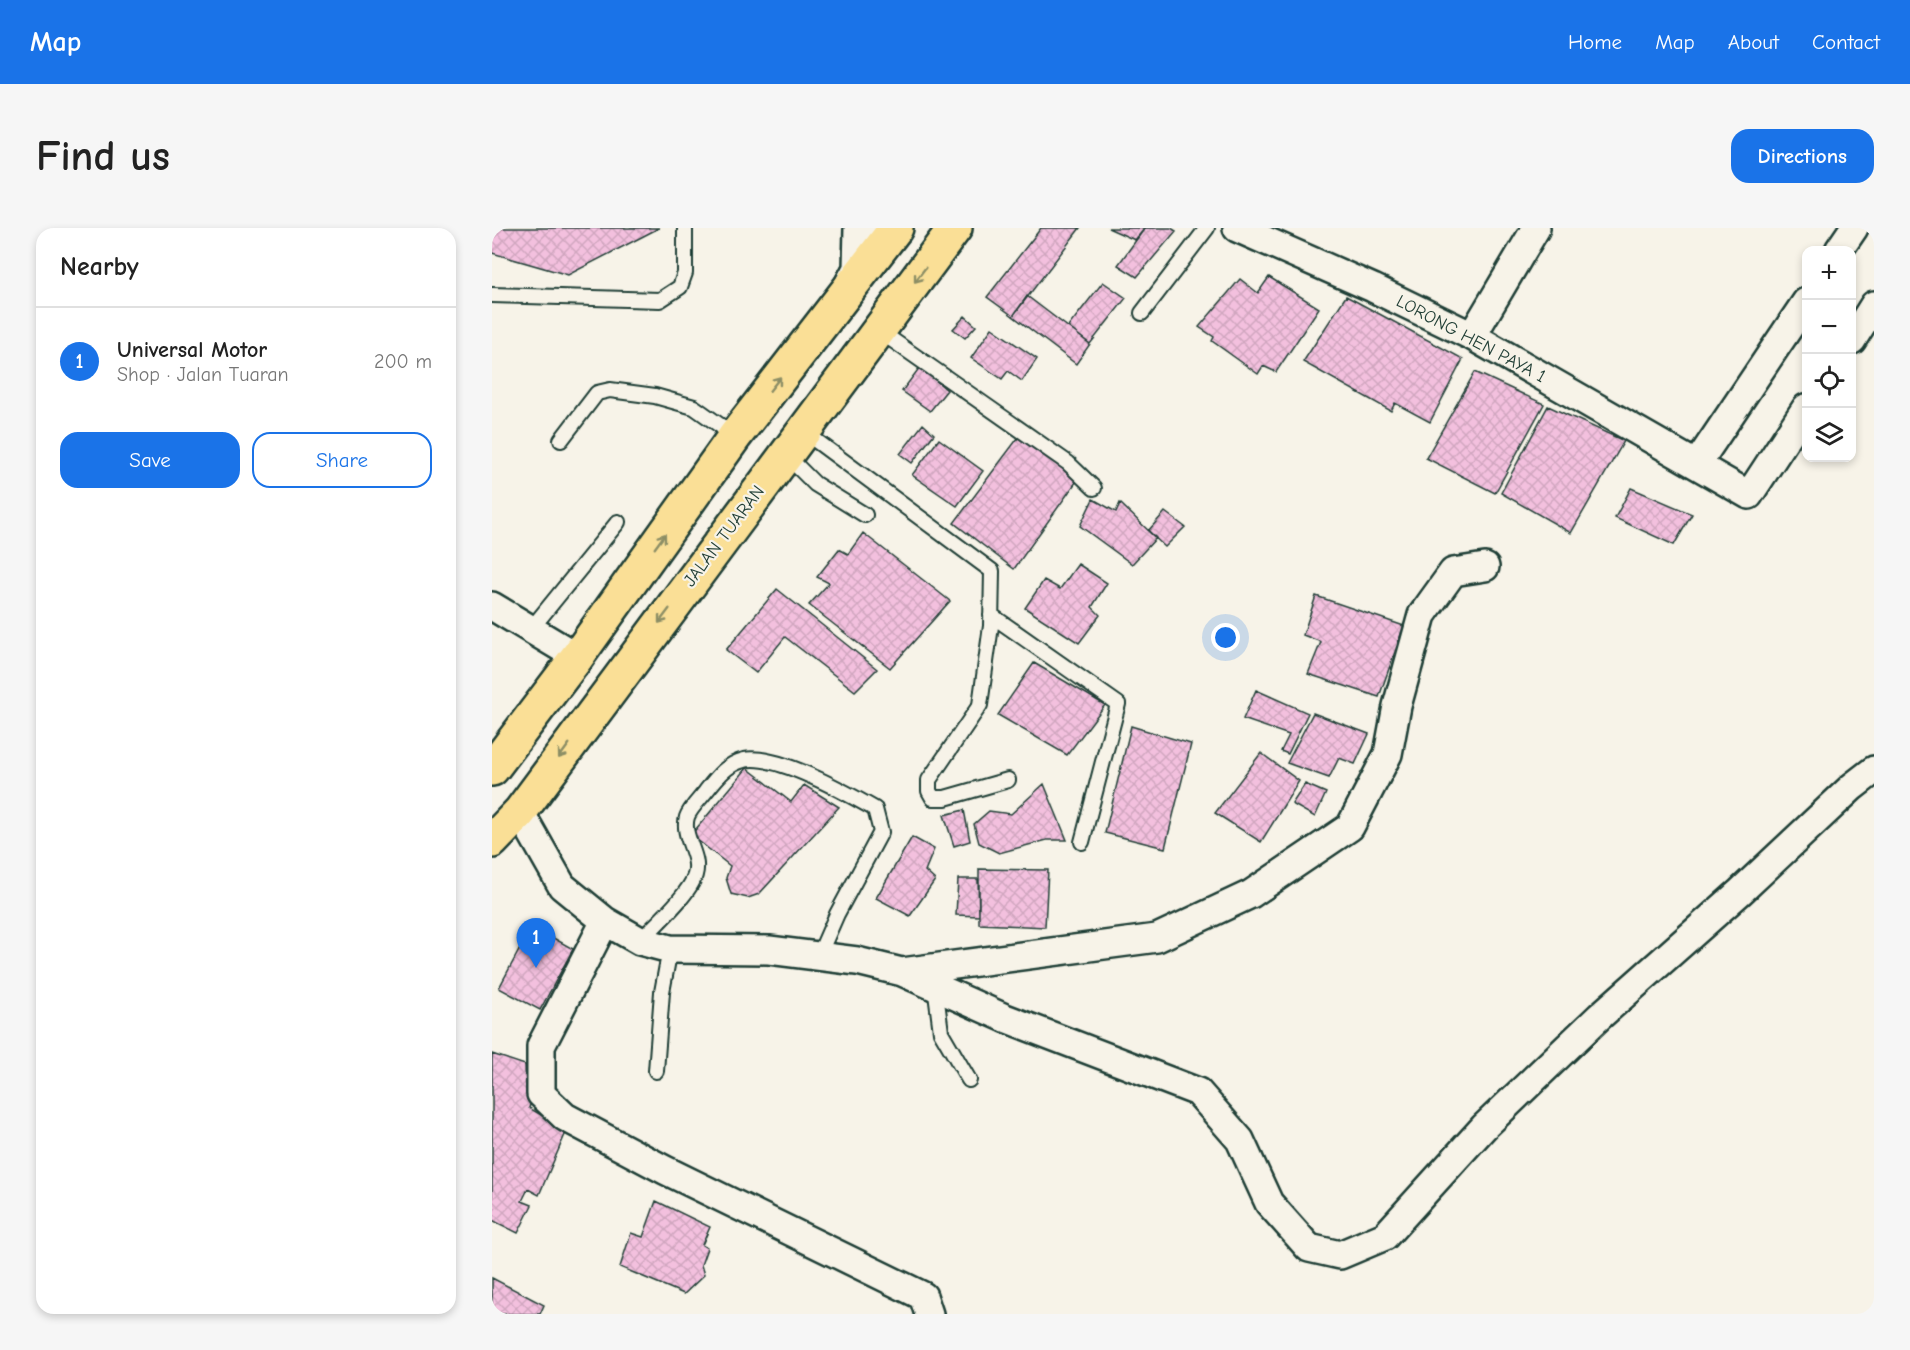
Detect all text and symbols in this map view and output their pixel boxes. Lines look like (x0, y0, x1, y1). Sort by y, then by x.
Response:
text: Map (30, 26, 81, 58)
text: Home (1568, 30, 1622, 54)
text: Map (1655, 30, 1695, 54)
text: About (1728, 30, 1779, 54)
text: Contact (1812, 30, 1880, 54)
button: Directions (1731, 129, 1874, 183)
text: Find us (36, 132, 170, 181)
map controls (1802, 246, 1856, 462)
button: + (1802, 246, 1856, 300)
text: Nearby (60, 252, 139, 282)
one-way arrow (913, 266, 926, 282)
street label: LORONG HEN PAYA 1 (1393, 291, 1549, 387)
button: − (1802, 300, 1856, 354)
text: Universal Motor (117, 337, 267, 363)
text: 1 (76, 350, 83, 373)
text: 200 m (374, 350, 432, 373)
button: locate (1802, 354, 1856, 408)
text: Shop · Jalan Tuaran (117, 363, 289, 386)
one-way arrow (769, 376, 782, 392)
button: layers (1802, 408, 1856, 462)
button: Save (60, 432, 240, 488)
button: Share (252, 432, 432, 488)
street label: JALAN TUARAN (679, 481, 769, 591)
one-way arrow (653, 534, 666, 550)
one-way arrow (658, 607, 671, 623)
your location (1211, 623, 1240, 652)
one-way arrow (558, 742, 571, 758)
pin: 1 (516, 918, 555, 968)

